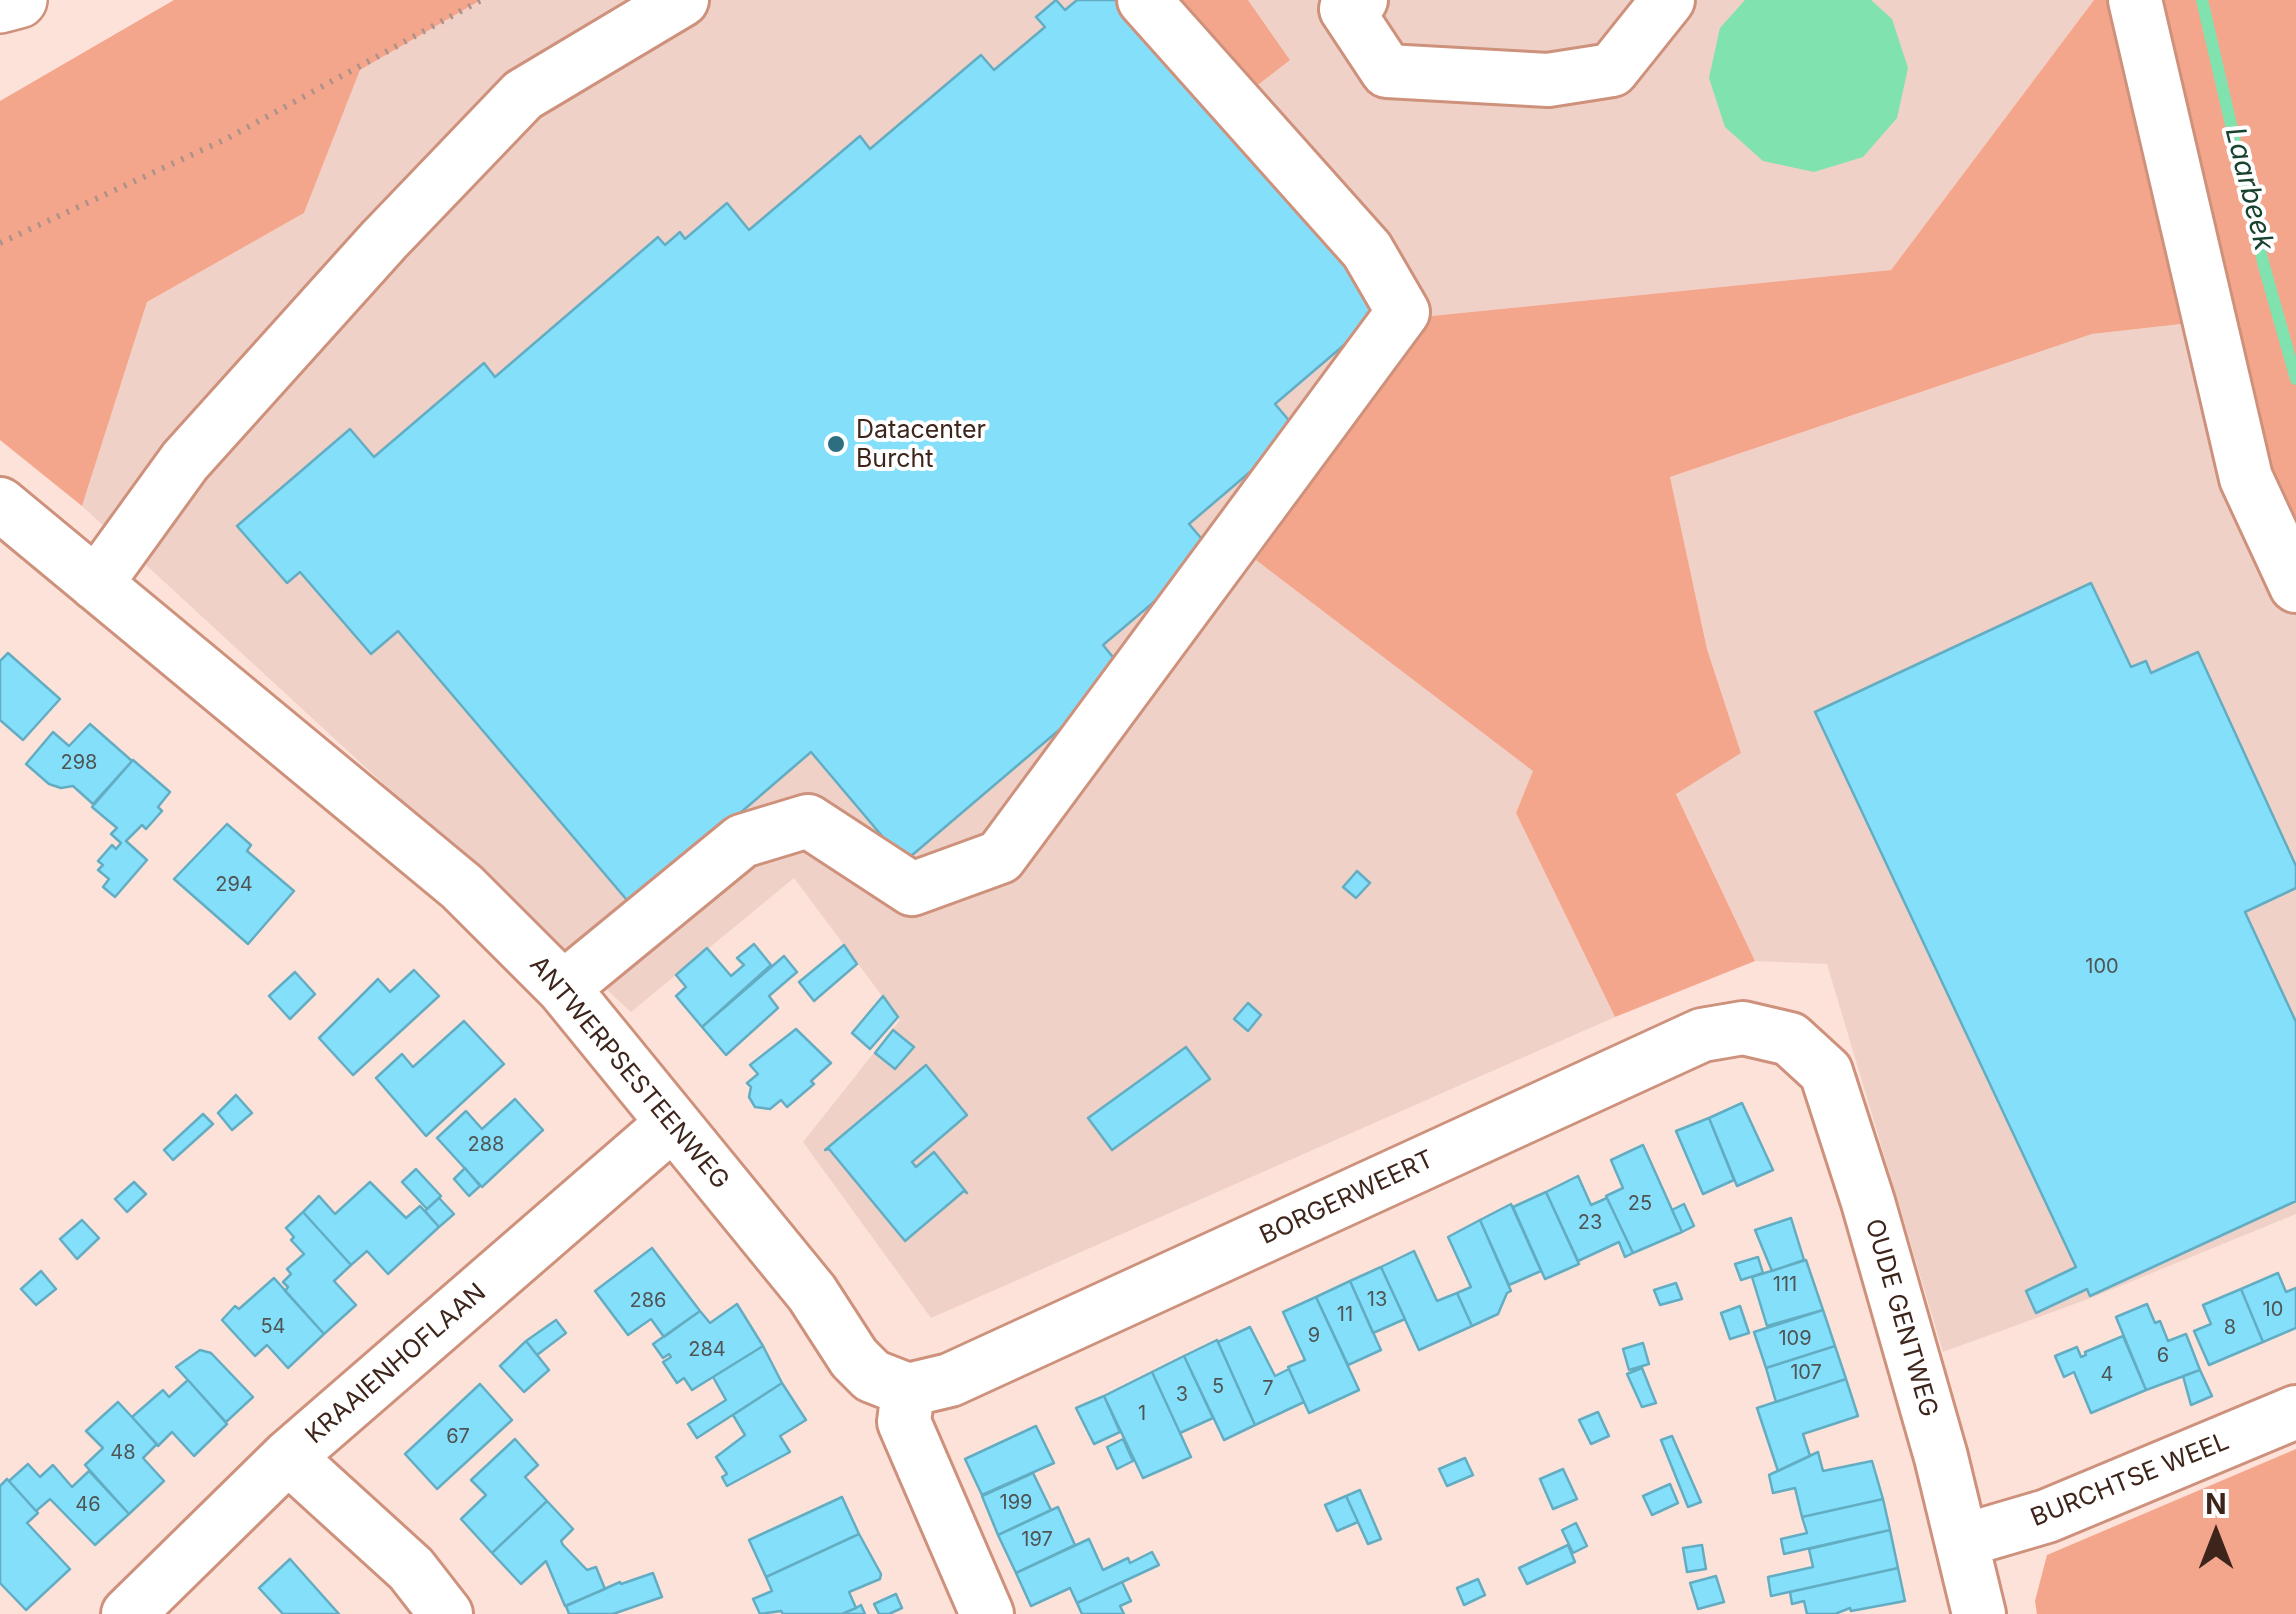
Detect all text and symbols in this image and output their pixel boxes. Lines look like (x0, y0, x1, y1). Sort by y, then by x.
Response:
water label: Laarbeek (2217, 124, 2281, 254)
place label: Datacenter Burcht (856, 415, 986, 474)
marker: Datacenter Burcht (825, 433, 847, 455)
house number: 298 (61, 751, 97, 775)
house number: 294 (215, 873, 253, 897)
street label: ANTWERPSESTEENWEG (523, 951, 735, 1195)
house number: 100 (2085, 955, 2119, 979)
house number: 288 (468, 1133, 504, 1157)
street label: BORGERWEERT (1255, 1145, 1439, 1251)
house number: 25 (1628, 1192, 1652, 1216)
house number: 23 (1578, 1211, 1602, 1235)
street label: OUDE GENTWEG (1858, 1215, 1944, 1421)
house number: 111 (1773, 1273, 1797, 1297)
street label: KRAAIENHOFLAAN (300, 1278, 492, 1450)
house number: 13 (1367, 1288, 1387, 1312)
house number: 286 (630, 1289, 666, 1313)
house number: 10 (2263, 1298, 2283, 1322)
house number: 11 (1337, 1303, 1353, 1327)
house number: 54 (260, 1315, 286, 1339)
house number: 8 (2224, 1316, 2236, 1340)
house number: 9 (1308, 1324, 1320, 1348)
house number: 109 (1778, 1327, 1812, 1351)
house number: 284 (688, 1338, 726, 1362)
house number: 6 (2157, 1344, 2169, 1368)
house number: 107 (1790, 1361, 1822, 1385)
house number: 4 (2101, 1363, 2113, 1387)
house number: 5 (1212, 1375, 1224, 1399)
house number: 7 (1262, 1377, 1274, 1401)
house number: 3 (1176, 1383, 1188, 1407)
house number: 1 (1138, 1402, 1146, 1426)
house number: 67 (446, 1425, 470, 1449)
street label: BURCHTSE WEEL (2027, 1427, 2233, 1533)
house number: 48 (110, 1441, 136, 1465)
north arrow (2166, 1484, 2266, 1584)
text: N (2205, 1487, 2227, 1521)
house number: 199 (1000, 1491, 1032, 1515)
house number: 46 (75, 1493, 101, 1517)
house number: 197 (1021, 1528, 1053, 1552)

